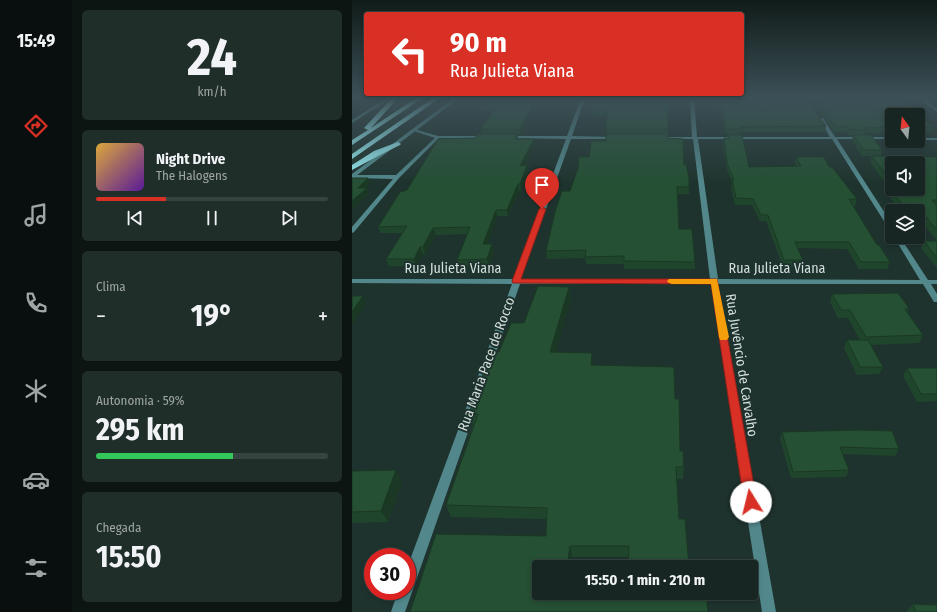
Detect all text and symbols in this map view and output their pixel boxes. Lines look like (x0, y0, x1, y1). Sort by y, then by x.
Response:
text: 24 (187, 26, 237, 89)
text: 90 m (450, 26, 507, 59)
icon: left (384, 28, 436, 80)
text: 15:49 (17, 30, 55, 52)
text: Rua Julieta Viana (450, 60, 574, 82)
text: km/h (198, 84, 227, 99)
north arrow (885, 108, 925, 148)
map controls (885, 108, 925, 244)
icon: directions (22, 112, 50, 140)
text: Night Drive (156, 150, 225, 168)
button: sound (885, 156, 925, 196)
text: The Halogens (156, 168, 227, 183)
pin (525, 168, 559, 209)
icon: arrive (531, 174, 553, 196)
icon: music (22, 201, 50, 229)
button: layers (885, 204, 925, 244)
icon: previous (124, 207, 146, 229)
icon: pause (201, 207, 223, 229)
icon: next (278, 207, 300, 229)
street label: Rua Julieta Viana (405, 260, 502, 277)
street label: Rua Julieta Viana (729, 260, 826, 277)
text: Clima (96, 279, 126, 294)
icon: phone (22, 289, 50, 317)
street label: Rua Juvêncio de Carvalho (722, 292, 761, 438)
street label: Rua Maria Pace de Rocco (454, 295, 519, 433)
text: 19° (191, 298, 233, 334)
text: − (96, 303, 106, 330)
text: + (318, 303, 328, 330)
icon: climate (22, 377, 50, 405)
text: Autonomia · 59% (96, 393, 185, 408)
text: 295 km (96, 412, 184, 448)
icon: car (22, 466, 50, 494)
position arrow (730, 481, 772, 523)
text: Chegada (96, 520, 141, 535)
text: 15:50 (96, 539, 162, 575)
speed limit sign: 30 (364, 548, 416, 600)
icon: filters (22, 554, 50, 582)
text: 15:50 · 1 min · 210 m (585, 571, 705, 589)

